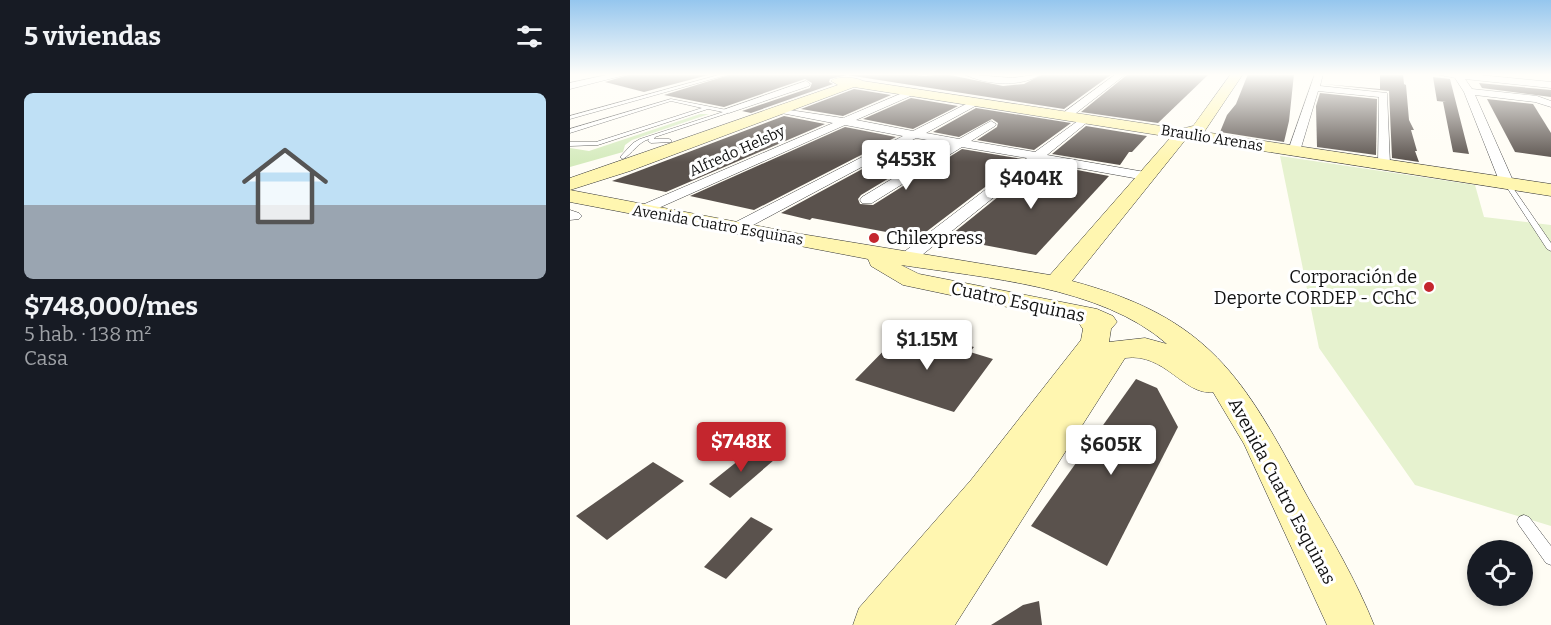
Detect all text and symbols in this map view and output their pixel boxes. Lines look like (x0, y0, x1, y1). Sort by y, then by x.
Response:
icon: filters (513, 20, 546, 53)
text: 5 viviendas (24, 21, 161, 52)
street label: Braulio Arenas (1160, 121, 1264, 155)
street label: Alfredo Helsby (686, 122, 788, 180)
icon: home (231, 132, 339, 240)
pin: $453K (864, 140, 948, 191)
text: $453K (876, 147, 936, 171)
pin: $404K (989, 159, 1073, 210)
text: $404K (999, 166, 1063, 190)
street label: Avenida Cuatro Esquinas (631, 201, 805, 249)
place label: Chilexpress (886, 227, 983, 249)
marker: Chilexpress (867, 231, 881, 245)
place label: Corporación de Deporte CORDEP - CChC (1214, 266, 1417, 309)
street label: Cuatro Esquinas (949, 277, 1087, 327)
marker: Corporación de Deporte CORDEP - CChC (1422, 280, 1436, 294)
text: $748,000/mes (24, 291, 198, 322)
pin: $1.15M (878, 320, 976, 371)
text: 5 hab. · 138 m² (24, 322, 151, 346)
text: $1.15M (896, 327, 958, 351)
text: Casa (24, 346, 68, 370)
street label: Avenida Cuatro Esquinas (1223, 394, 1341, 588)
pin: $748K (699, 422, 783, 473)
pin: $605K (1069, 425, 1153, 476)
text: $748K (711, 429, 771, 453)
text: $605K (1080, 432, 1142, 456)
map controls (1467, 540, 1533, 606)
button: locate (1467, 540, 1533, 606)

